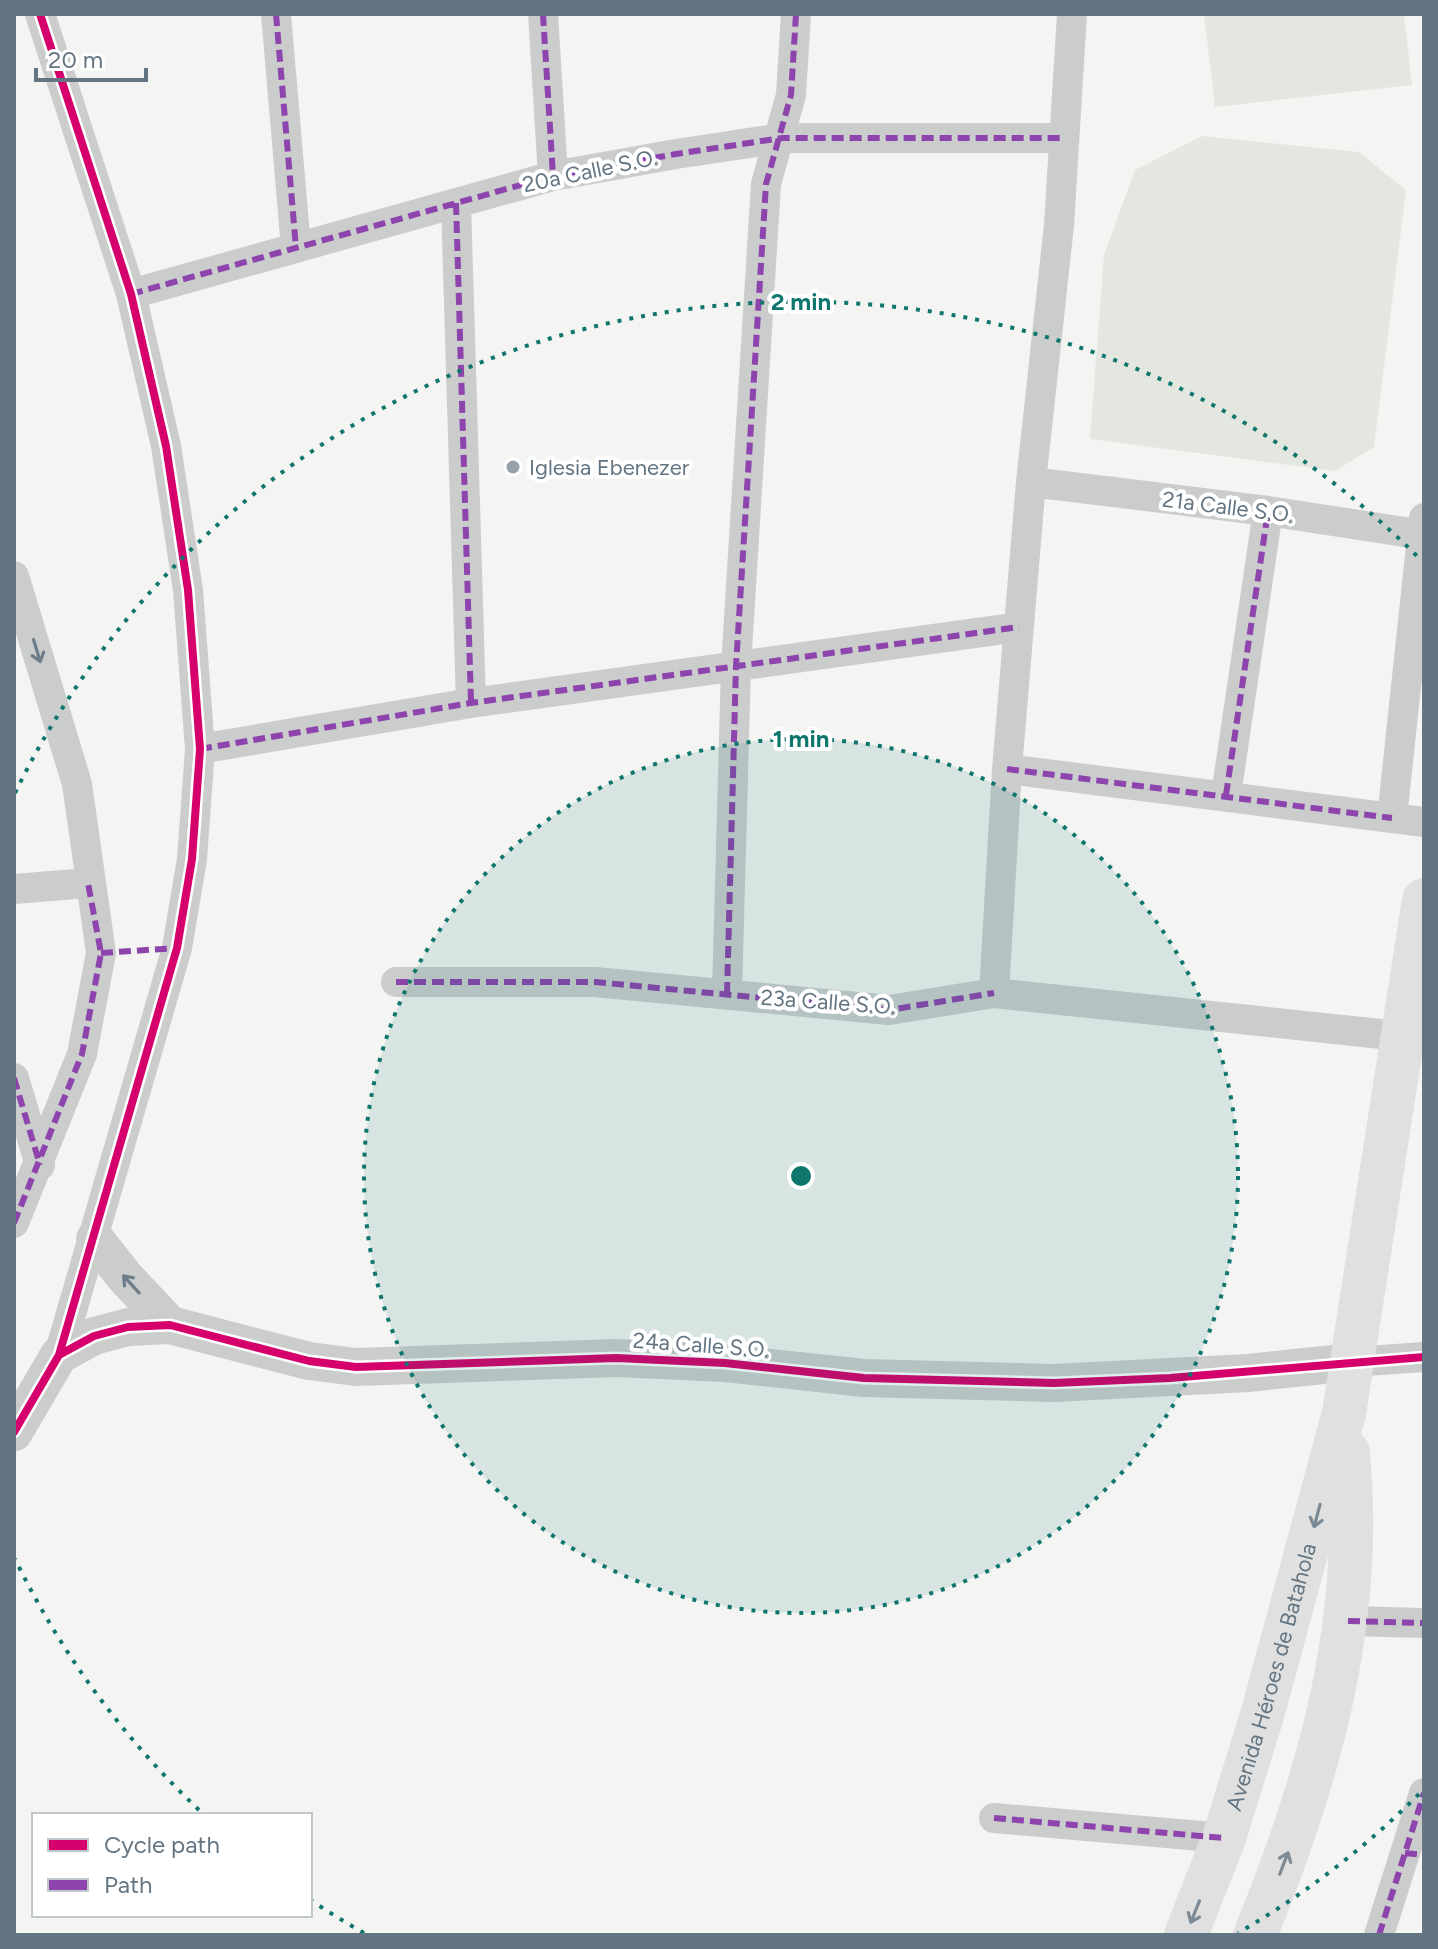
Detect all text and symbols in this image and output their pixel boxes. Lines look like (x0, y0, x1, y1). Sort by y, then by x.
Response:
scale bar (36, 32, 146, 82)
text: 20 m (48, 45, 103, 74)
street label: 20a Calle S.O. (520, 144, 660, 198)
text: 2 min (771, 287, 831, 316)
place label: Iglesia Ebenezer (529, 454, 690, 481)
marker: Iglesia Ebenezer (504, 458, 522, 476)
street label: 21a Calle S.O. (1161, 486, 1295, 528)
one-way arrow (31, 638, 45, 663)
text: 1 min (773, 724, 829, 753)
street label: 23a Calle S.O. (760, 984, 896, 1020)
centre of rings (787, 1162, 815, 1190)
one-way arrow (122, 1274, 140, 1294)
street label: 24a Calle S.O. (632, 1327, 770, 1363)
one-way arrow (1309, 1503, 1324, 1528)
street label: Avenida Héroes de Batahola (1220, 1540, 1322, 1814)
legend (32, 1813, 312, 1917)
text: Cycle path (104, 1830, 220, 1859)
one-way arrow (1278, 1851, 1292, 1876)
text: Path (104, 1870, 152, 1899)
one-way arrow (1186, 1899, 1201, 1924)

